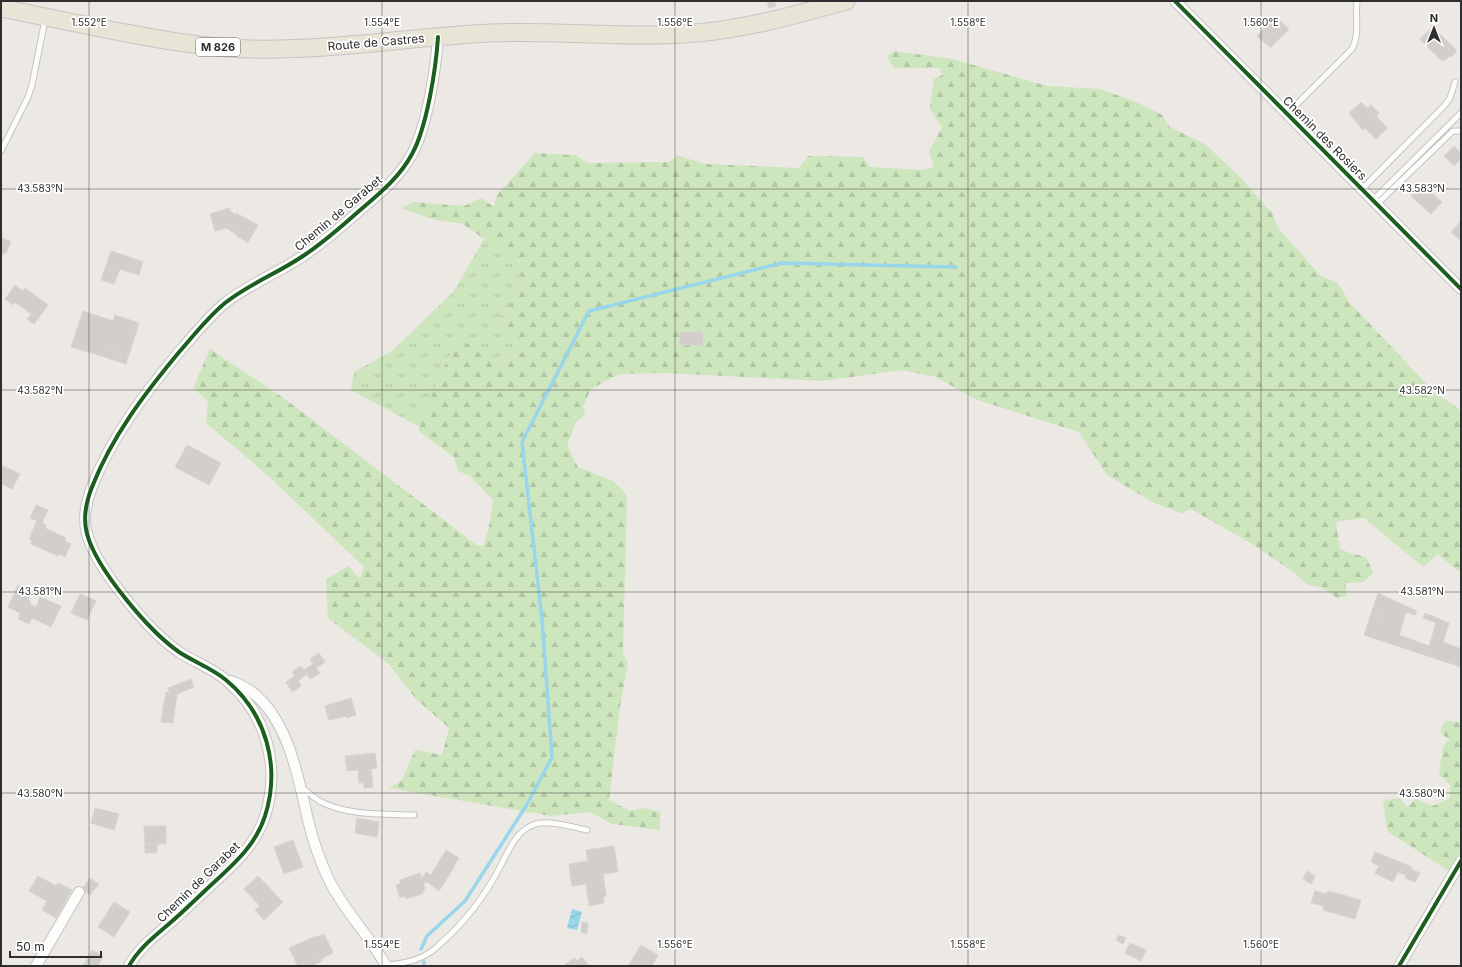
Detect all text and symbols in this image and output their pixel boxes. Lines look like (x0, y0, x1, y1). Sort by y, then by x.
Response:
north arrow (1414, 8, 1454, 48)
text: N (1430, 11, 1438, 25)
text: 1.552°E (71, 16, 107, 28)
text: 1.554°E (364, 16, 400, 28)
text: 1.556°E (657, 16, 693, 28)
text: 1.558°E (950, 16, 986, 28)
text: 1.560°E (1243, 16, 1279, 28)
street label: Route de Castres (327, 30, 425, 54)
road number: M 826 (196, 38, 240, 56)
street label: Chemin des Rosiers (1280, 93, 1370, 183)
street label: Chemin de Garabet (291, 172, 385, 254)
text: 43.583°N (17, 182, 63, 194)
text: 43.583°N (1399, 182, 1445, 194)
text: 43.582°N (17, 384, 63, 396)
text: 43.582°N (1399, 384, 1445, 396)
text: 43.581°N (18, 585, 62, 597)
text: 43.581°N (1400, 585, 1444, 597)
text: 43.580°N (17, 787, 63, 799)
text: 43.580°N (1399, 787, 1445, 799)
street label: Chemin de Garabet (153, 838, 243, 925)
scale bar (10, 933, 101, 959)
text: 1.554°E (364, 938, 400, 950)
text: 1.556°E (657, 938, 693, 950)
text: 1.558°E (950, 938, 986, 950)
text: 1.560°E (1243, 938, 1279, 950)
text: 50 m (16, 939, 45, 954)

